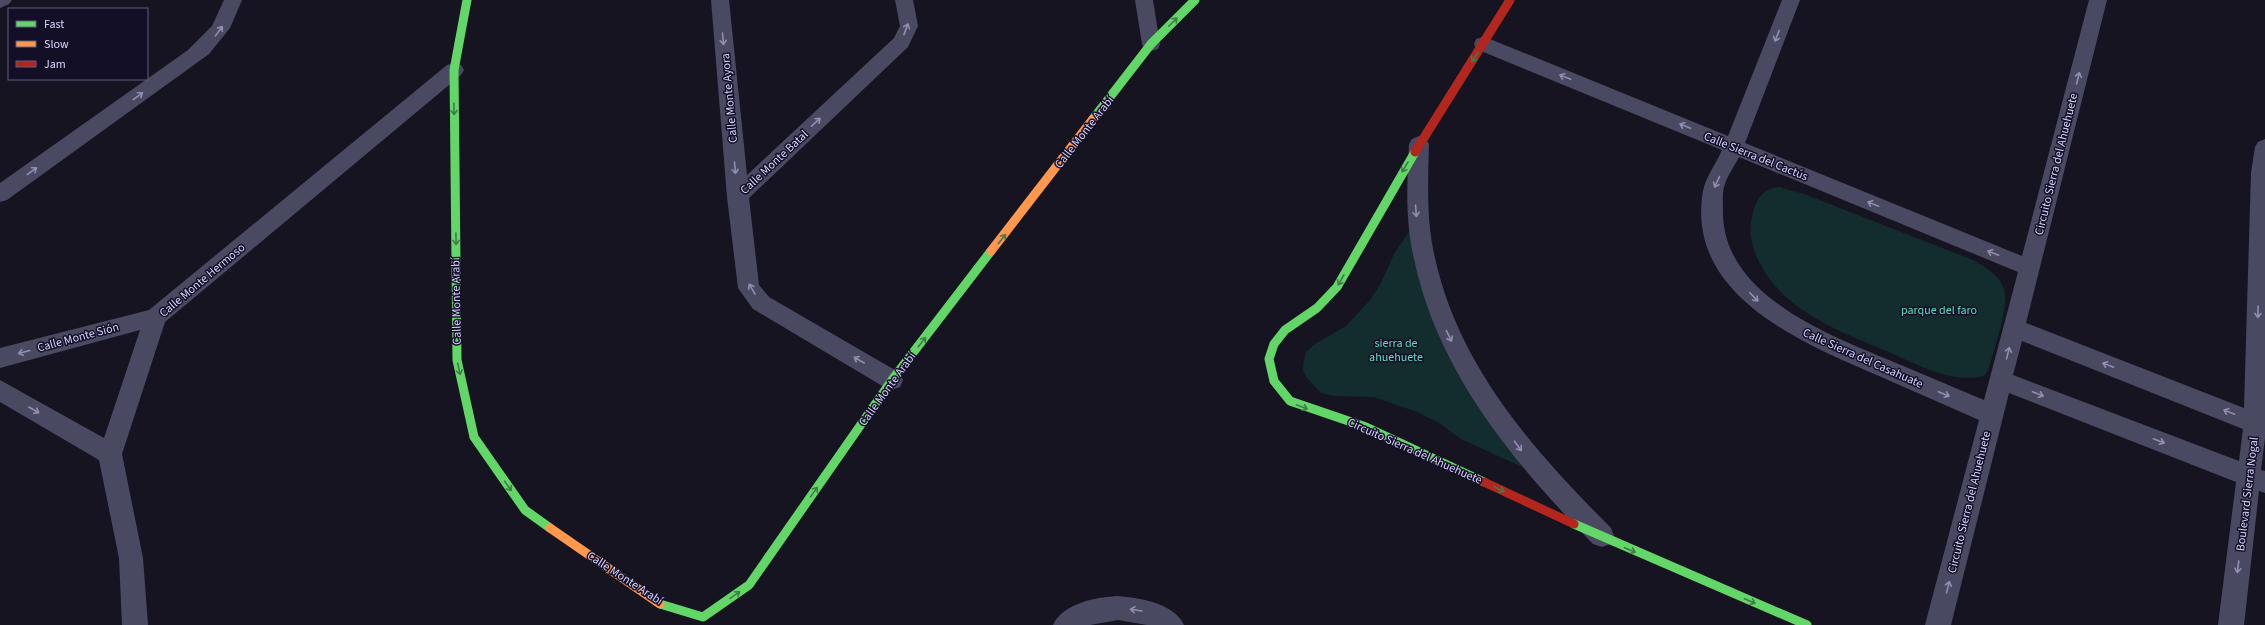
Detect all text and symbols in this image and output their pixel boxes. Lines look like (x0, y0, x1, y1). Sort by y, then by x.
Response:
legend (8, 8, 148, 80)
text: Fast (44, 16, 64, 33)
one-way arrow (1168, 17, 1178, 27)
one-way arrow (903, 24, 911, 36)
one-way arrow (215, 26, 224, 37)
one-way arrow (1773, 30, 1780, 42)
one-way arrow (720, 32, 727, 45)
text: Slow (44, 36, 69, 53)
one-way arrow (1471, 51, 1479, 62)
street label: Calle Monte Ayora (717, 52, 742, 143)
text: Jam (44, 56, 66, 73)
one-way arrow (2075, 72, 2083, 85)
one-way arrow (1559, 73, 1571, 80)
street label: Circuito Sierra del Ahuehuete (2031, 91, 2082, 237)
one-way arrow (132, 92, 143, 100)
street label: Calle Monte Arabí (1051, 92, 1119, 172)
one-way arrow (450, 102, 458, 115)
one-way arrow (811, 118, 821, 127)
one-way arrow (1679, 122, 1691, 130)
street label: Calle Monte Batal (737, 126, 812, 198)
street label: Calle Sierra del Cactús (1701, 128, 1811, 185)
one-way arrow (731, 161, 738, 174)
one-way arrow (1401, 161, 1409, 173)
one-way arrow (26, 167, 37, 175)
one-way arrow (1713, 175, 1720, 187)
one-way arrow (1868, 199, 1880, 207)
one-way arrow (1413, 204, 1420, 217)
one-way arrow (452, 232, 460, 245)
one-way arrow (998, 233, 1006, 244)
street label: Calle Monte Hermoso (156, 239, 249, 321)
one-way arrow (1988, 249, 2000, 256)
street label: Calle Monte Arabí (447, 256, 466, 345)
one-way arrow (1336, 274, 1344, 286)
one-way arrow (747, 283, 755, 295)
one-way arrow (1750, 292, 1759, 303)
park label: parque del faro (1901, 302, 1977, 319)
one-way arrow (2254, 305, 2261, 318)
street label: Calle Monte Sión (35, 318, 121, 357)
street label: Calle Sierra del Casahuate (1800, 324, 1926, 393)
one-way arrow (1446, 330, 1453, 342)
park label: sierra de ahuehuete (1369, 335, 1423, 366)
one-way arrow (918, 336, 927, 347)
one-way arrow (2005, 347, 2013, 360)
one-way arrow (18, 348, 31, 356)
street label: Calle Monte Arabí (855, 348, 921, 430)
one-way arrow (853, 356, 865, 364)
one-way arrow (2102, 360, 2114, 368)
one-way arrow (455, 362, 463, 375)
one-way arrow (1938, 391, 1950, 398)
one-way arrow (2031, 391, 2043, 399)
one-way arrow (1296, 403, 1308, 411)
one-way arrow (28, 406, 40, 414)
one-way arrow (2223, 408, 2235, 416)
street label: Circuito Sierra del Ahuehuete (1345, 414, 1485, 489)
street label: Circuito Sierra del Ahuehuete (1944, 429, 1995, 575)
street label: Boulevard Sierra Nogal (2232, 436, 2263, 552)
one-way arrow (2153, 438, 2165, 446)
one-way arrow (1514, 441, 1522, 452)
one-way arrow (504, 480, 512, 491)
one-way arrow (1493, 486, 1505, 493)
one-way arrow (810, 487, 818, 498)
one-way arrow (1624, 546, 1636, 554)
street label: Calle Monte Arabí (583, 547, 667, 610)
one-way arrow (2234, 560, 2242, 573)
one-way arrow (1944, 581, 1952, 594)
one-way arrow (729, 591, 740, 599)
one-way arrow (1743, 597, 1755, 605)
one-way arrow (1130, 606, 1143, 614)

